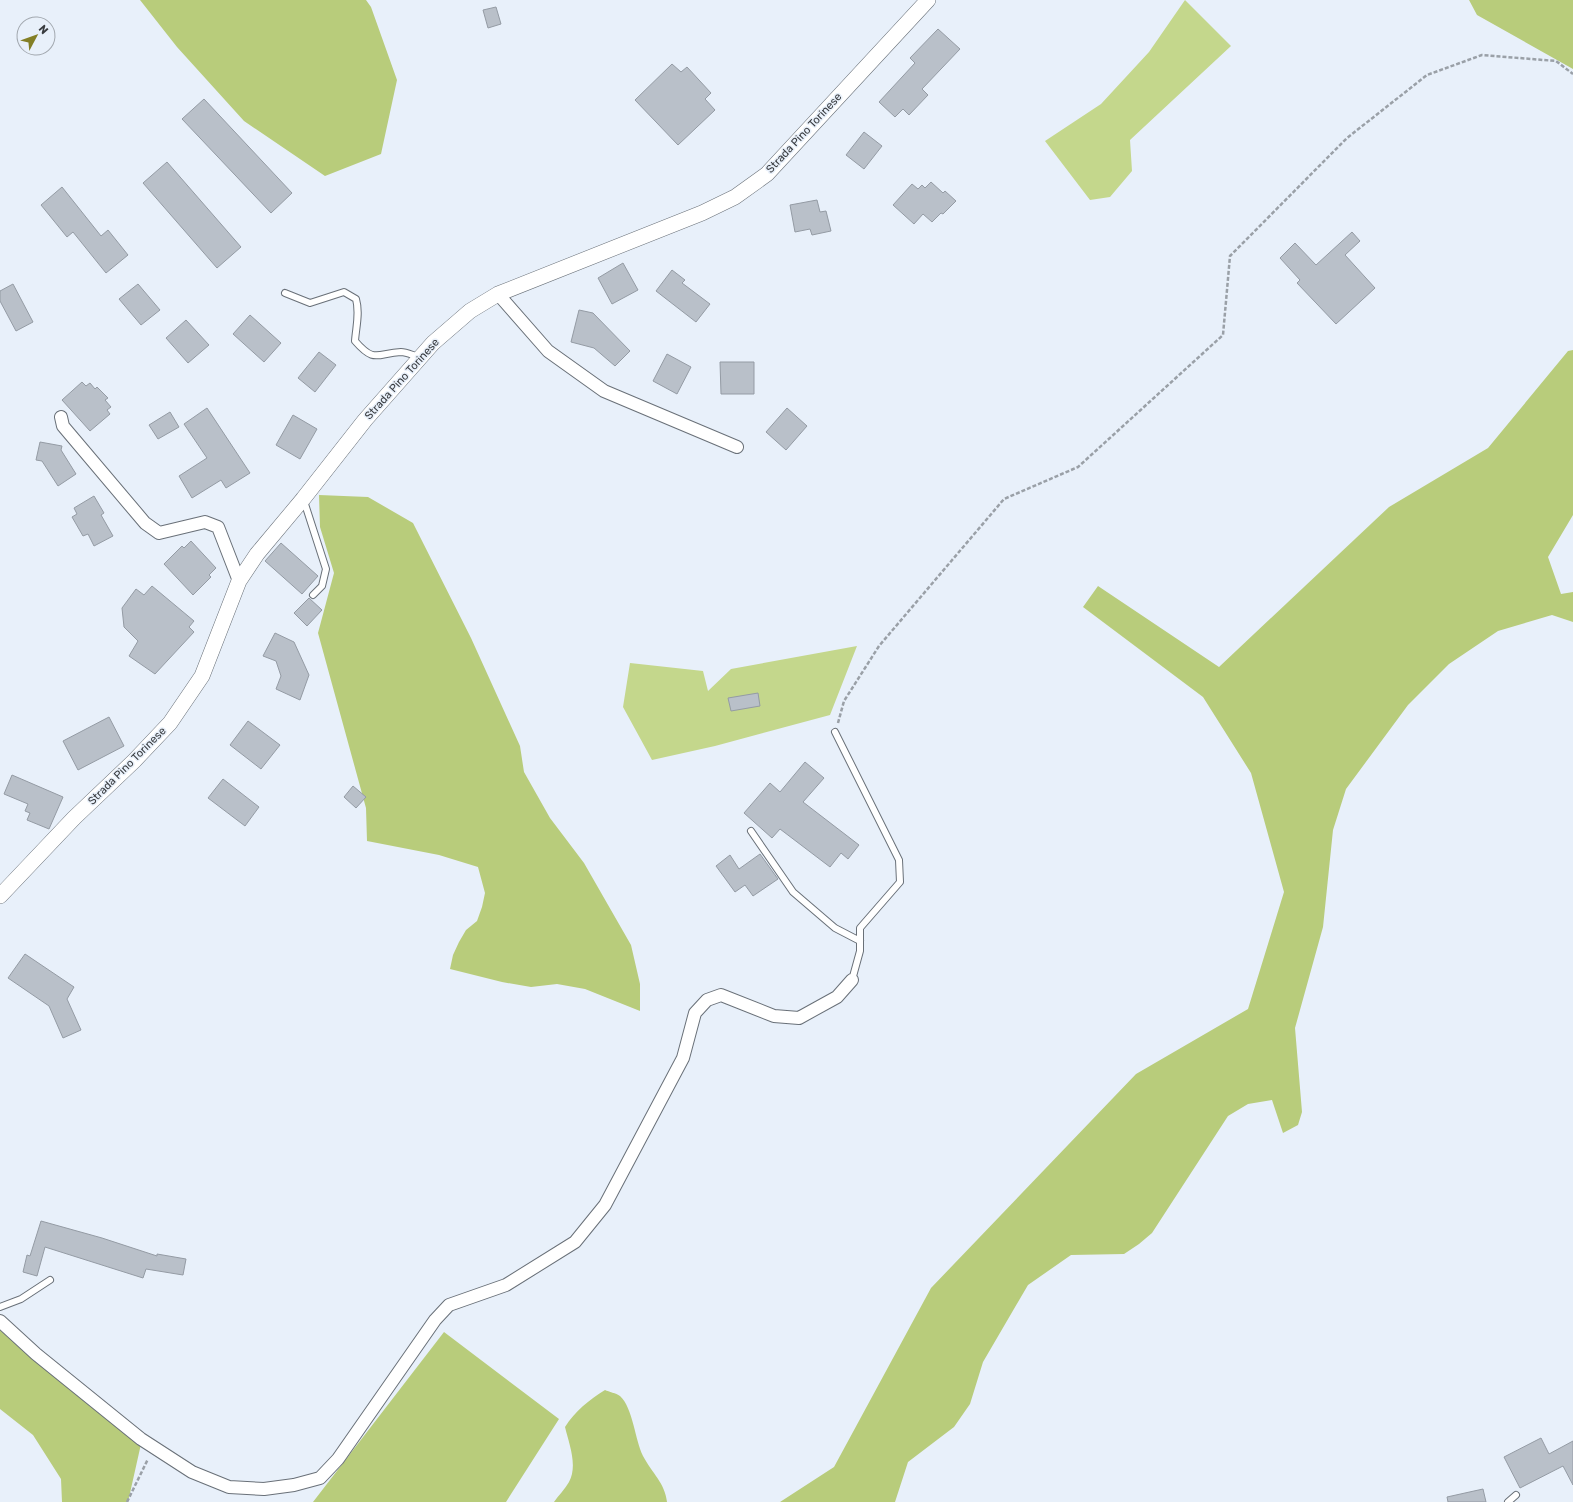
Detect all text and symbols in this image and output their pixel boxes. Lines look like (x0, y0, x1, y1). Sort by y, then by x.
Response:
north arrow (16, 16, 56, 56)
text: N (36, 23, 51, 37)
street label: Strada Pino Torinese (764, 90, 844, 176)
street label: Strada Pino Torinese (362, 336, 442, 422)
street label: Strada Pino Torinese (85, 724, 169, 808)

